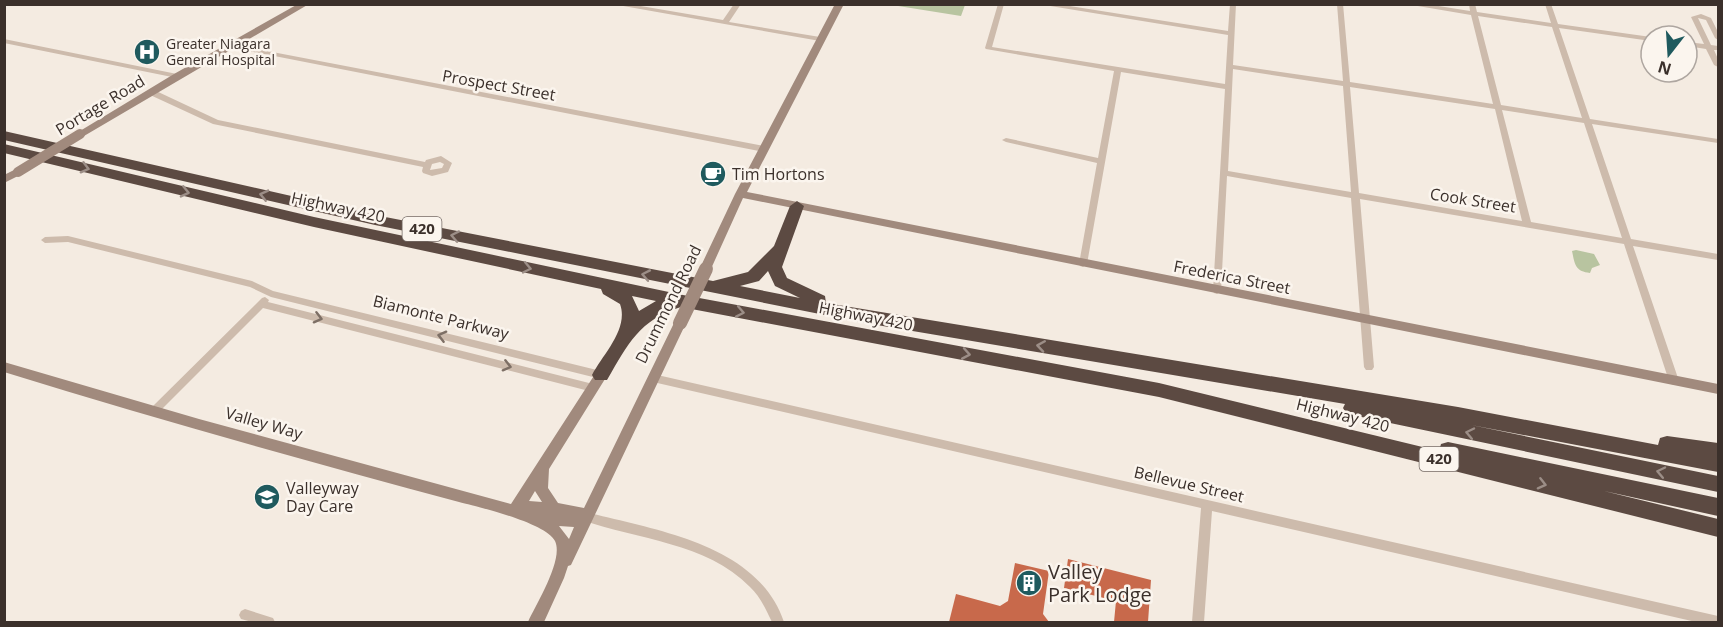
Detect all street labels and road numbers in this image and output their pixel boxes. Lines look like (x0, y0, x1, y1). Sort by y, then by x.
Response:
street label: Prospect Street (441, 64, 558, 106)
street label: Portage Road (51, 70, 149, 140)
street label: Cook Street (1429, 182, 1518, 218)
street label: Highway 420 (289, 186, 387, 228)
road number: 420 (402, 217, 442, 241)
street label: Drummond Road (630, 241, 706, 367)
street label: Frederica Street (1172, 255, 1293, 299)
street label: Biamonte Parkway (371, 289, 512, 345)
street label: Highway 420 (817, 296, 915, 336)
street label: Highway 420 (1294, 393, 1392, 437)
street label: Valley Way (223, 401, 306, 445)
road number: 420 (1420, 447, 1458, 471)
street label: Bellevue Street (1132, 461, 1246, 507)

